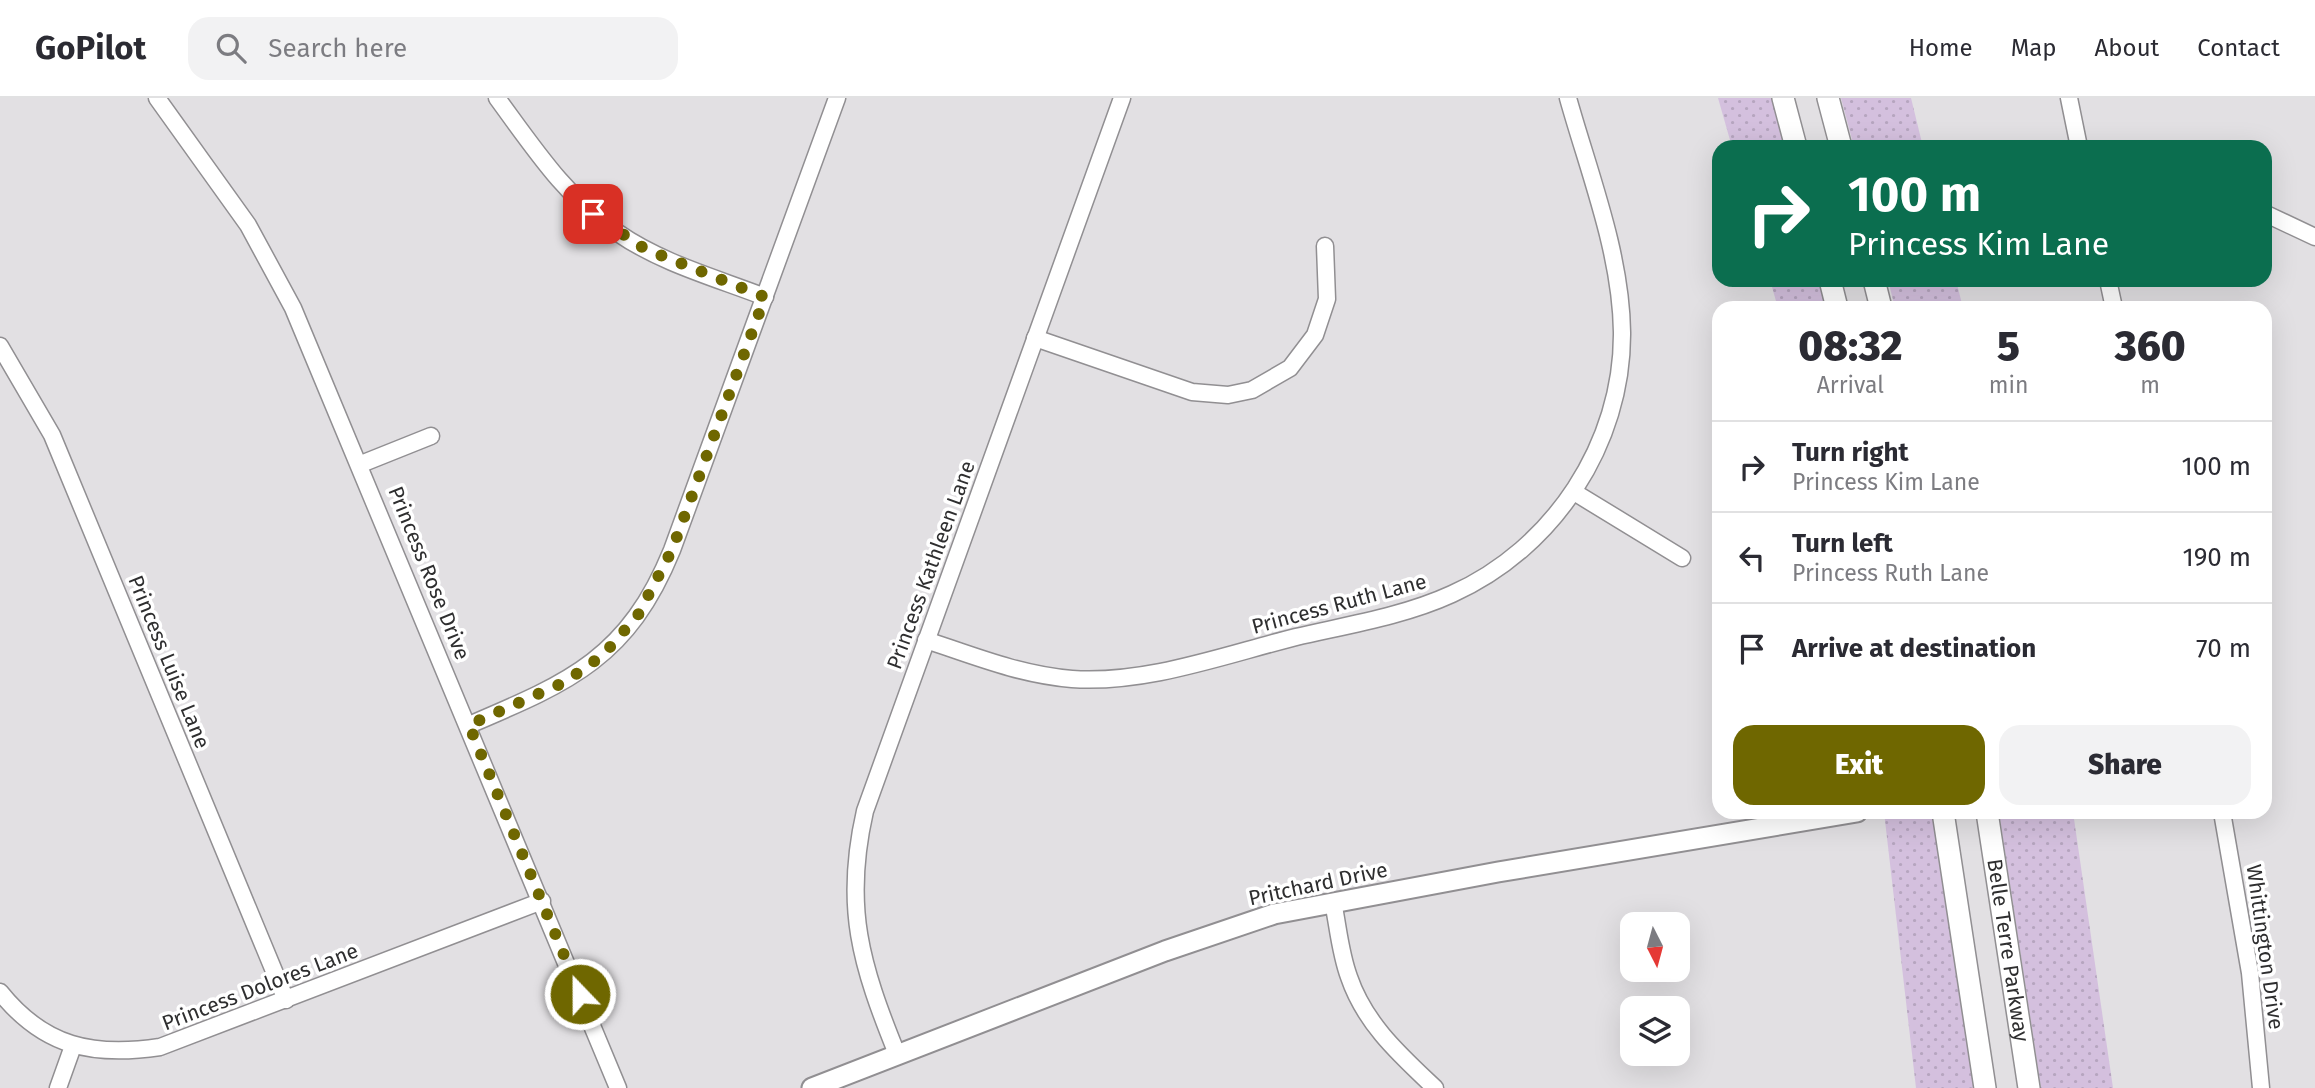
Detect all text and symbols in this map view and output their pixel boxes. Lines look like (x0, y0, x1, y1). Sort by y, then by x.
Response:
search box (188, 17, 678, 80)
text: GoPilot (35, 28, 146, 68)
icon: search (212, 29, 250, 67)
text: Search here (268, 33, 407, 64)
text: Home (1909, 34, 1973, 62)
text: Map (2011, 34, 2057, 62)
text: About (2095, 34, 2159, 62)
text: Contact (2197, 34, 2280, 62)
text: 100 m (1848, 165, 1981, 224)
icon: right (1733, 168, 1824, 259)
pin (563, 184, 623, 244)
icon: arrive (574, 195, 612, 233)
text: Princess Kim Lane (1848, 225, 2109, 263)
text: 08:32 (1798, 321, 1902, 371)
text: 5 (1997, 321, 2020, 371)
text: 360 (2115, 321, 2186, 371)
text: Arrival (1817, 371, 1884, 399)
text: min (1989, 371, 2028, 399)
text: m (2140, 371, 2160, 399)
text: Turn right (1792, 437, 1909, 468)
icon: right (1733, 448, 1771, 486)
text: 100 m (2182, 451, 2251, 482)
street label: Princess Kathleen Lane (881, 457, 981, 673)
text: Princess Kim Lane (1792, 468, 1980, 496)
street label: Princess Rose Drive (382, 482, 476, 664)
text: Turn left (1792, 528, 1893, 559)
icon: left (1733, 539, 1771, 577)
text: 190 m (2182, 542, 2251, 573)
text: Princess Ruth Lane (1792, 559, 1989, 587)
street label: Princess Ruth Lane (1249, 568, 1429, 640)
street label: Princess Luise Lane (122, 572, 216, 752)
icon: arrive (1733, 630, 1771, 668)
text: Arrive at destination (1792, 633, 2036, 664)
text: 70 m (2196, 633, 2251, 664)
button: Exit (1733, 725, 1985, 805)
button: Share (1999, 725, 2251, 805)
street label: Pritchard Drive (1246, 857, 1390, 911)
street label: Belle Terre Parkway (1981, 857, 2035, 1044)
street label: Whittington Drive (2241, 863, 2289, 1031)
north arrow (1620, 912, 1690, 982)
map controls (1620, 912, 1690, 1066)
street label: Princess Dolores Lane (158, 938, 362, 1036)
position arrow (543, 957, 617, 1031)
button: layers (1620, 996, 1690, 1066)

